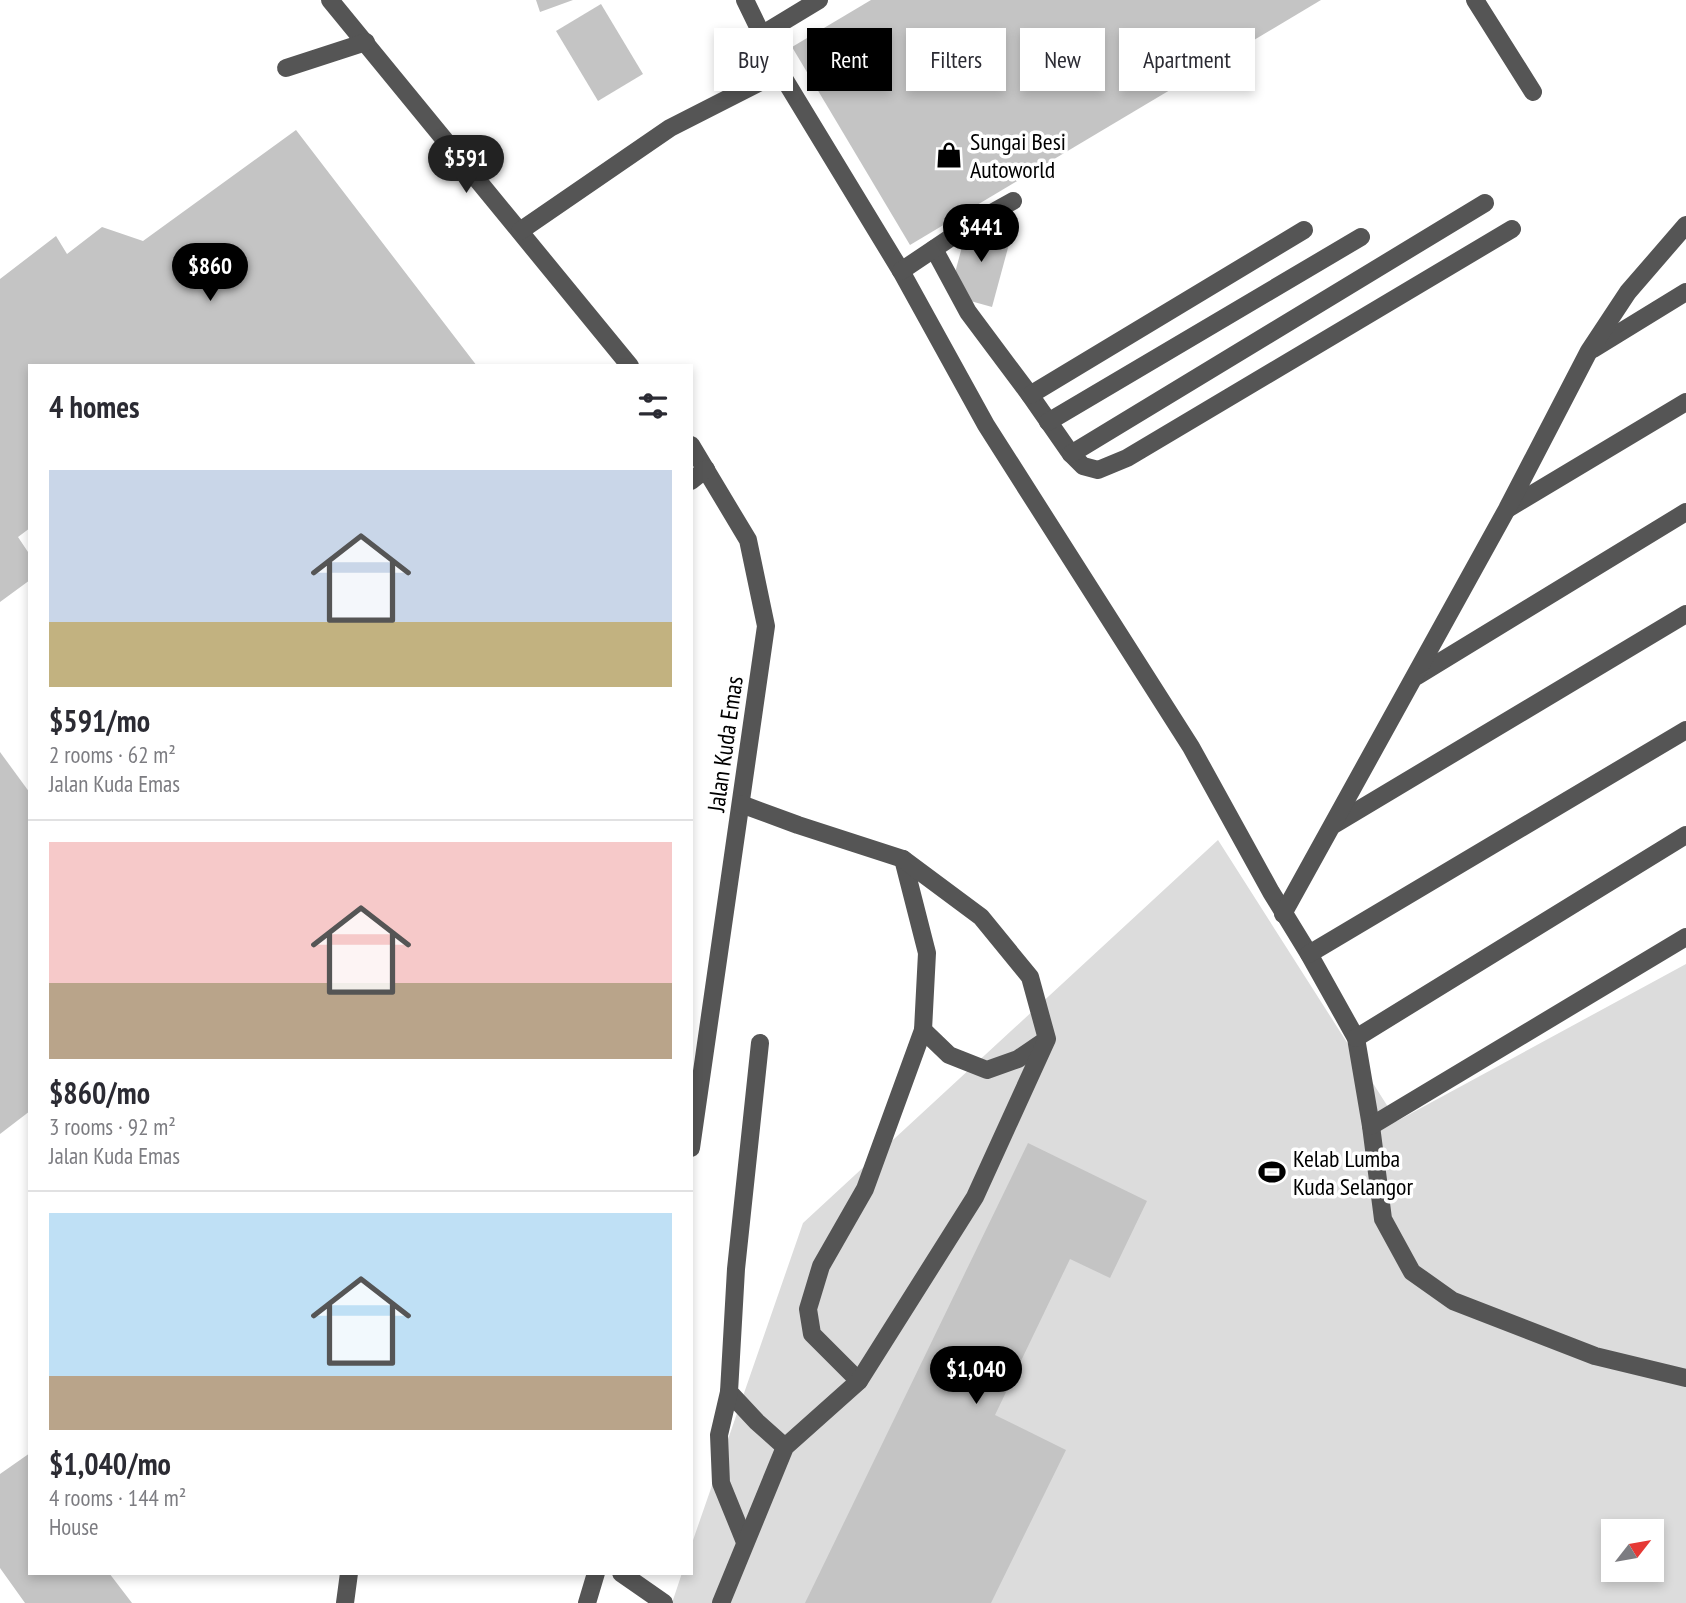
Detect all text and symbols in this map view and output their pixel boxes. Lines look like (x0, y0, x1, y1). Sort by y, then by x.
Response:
chip: Buy (714, 28, 793, 91)
chip: Rent (807, 28, 892, 91)
chip: Filters (906, 28, 1006, 91)
chip: New (1020, 28, 1105, 91)
chip: Apartment (1119, 28, 1255, 91)
place label: Sungai Besi Autoworld (970, 126, 1066, 185)
pin: $591 (425, 136, 507, 195)
shop icon: Sungai Besi Autoworld (934, 140, 964, 170)
text: $591 (444, 143, 488, 172)
pin: $441 (940, 204, 1022, 264)
text: $441 (959, 212, 1003, 241)
pin: $860 (169, 244, 251, 303)
text: $860 (188, 251, 232, 280)
text: 4 homes (49, 387, 140, 426)
icon: filters (634, 387, 672, 425)
icon: home (298, 515, 424, 641)
street label: Jalan Kuda Emas (700, 674, 750, 815)
text: $591/mo (49, 701, 150, 740)
text: 2 rooms · 62 m² (49, 740, 176, 769)
text: Jalan Kuda Emas (49, 769, 180, 798)
icon: home (298, 887, 424, 1013)
text: $860/mo (49, 1073, 150, 1112)
text: 3 rooms · 92 m² (49, 1112, 176, 1141)
text: Jalan Kuda Emas (49, 1141, 180, 1170)
place label: Kelab Lumba Kuda Selangor (1293, 1143, 1413, 1202)
sports icon: Kelab Lumba Kuda Selangor (1257, 1157, 1287, 1187)
icon: home (298, 1258, 424, 1384)
pin: $1,040 (919, 1346, 1033, 1406)
text: $1,040 (946, 1354, 1006, 1383)
text: $1,040/mo (49, 1444, 171, 1483)
text: 4 rooms · 144 m² (49, 1483, 186, 1512)
text: House (49, 1512, 99, 1541)
north arrow (1601, 1519, 1664, 1582)
map controls (1601, 1519, 1664, 1582)

